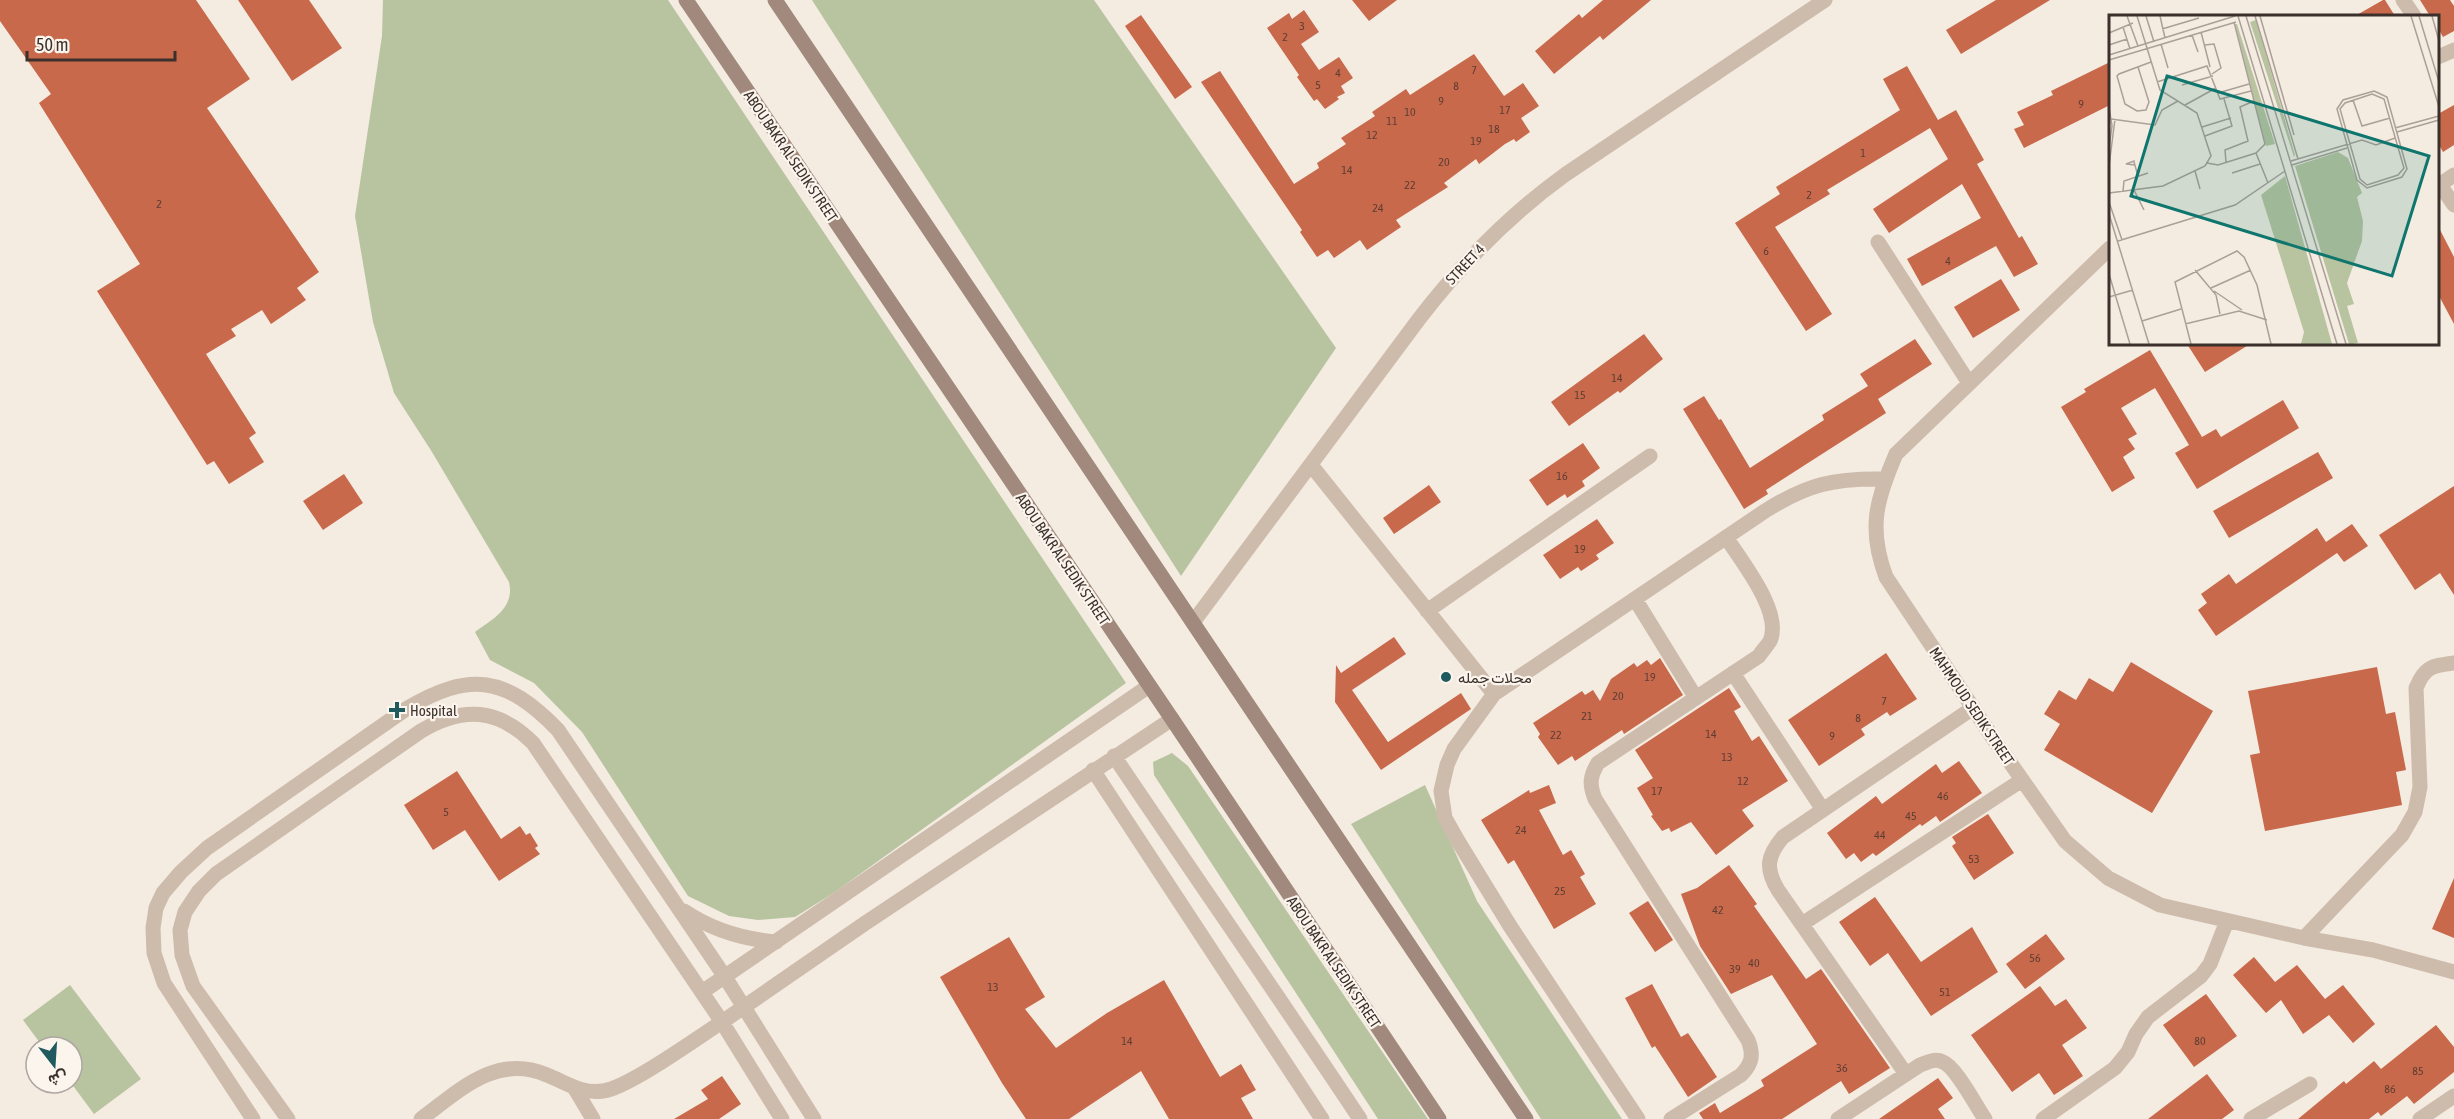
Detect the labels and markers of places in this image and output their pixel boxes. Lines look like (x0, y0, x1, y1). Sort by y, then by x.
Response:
place label: محلات جمله (1458, 669, 1532, 687)
marker: محلات جمله (1439, 670, 1453, 684)
marker: Hospital (388, 701, 406, 719)
place label: Hospital (410, 702, 457, 719)

